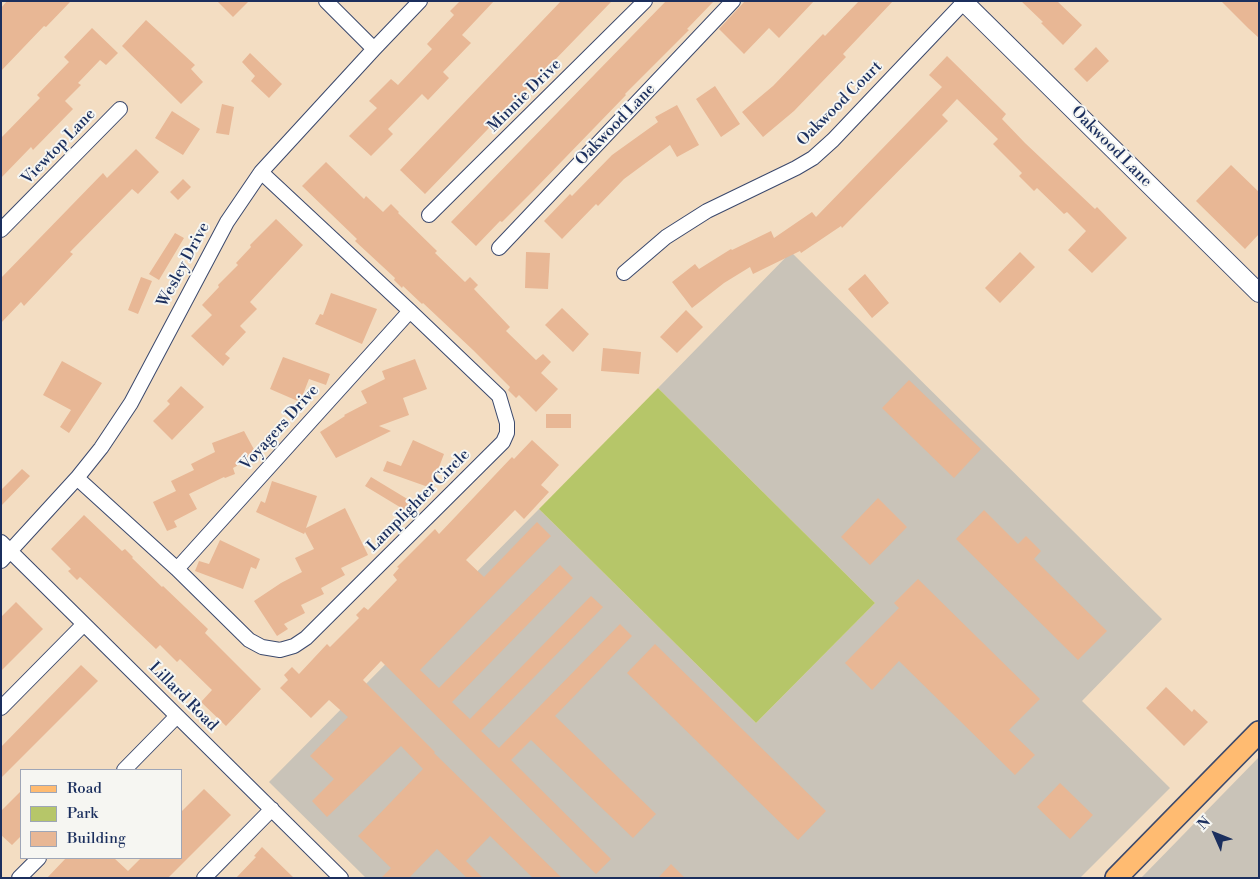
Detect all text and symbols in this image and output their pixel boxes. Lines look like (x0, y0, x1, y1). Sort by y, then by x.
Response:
street label: Minnie Drive (484, 55, 566, 137)
street label: Oakwood Court (794, 58, 886, 150)
street label: Oakwood Lane (572, 80, 660, 170)
street label: Oakwood Lane (1067, 103, 1155, 191)
street label: Viewtop Lane (18, 105, 100, 189)
street label: Wesley Drive (154, 219, 214, 311)
street label: Voyagers Drive (237, 381, 323, 475)
street label: Lamplighter Circle (364, 446, 474, 556)
street label: Lillard Road (144, 658, 222, 736)
legend (20, 769, 182, 859)
text: Road (67, 779, 102, 798)
text: Park (67, 804, 98, 823)
north arrow (1190, 809, 1240, 859)
text: N (1194, 813, 1215, 834)
text: Building (67, 829, 126, 848)

